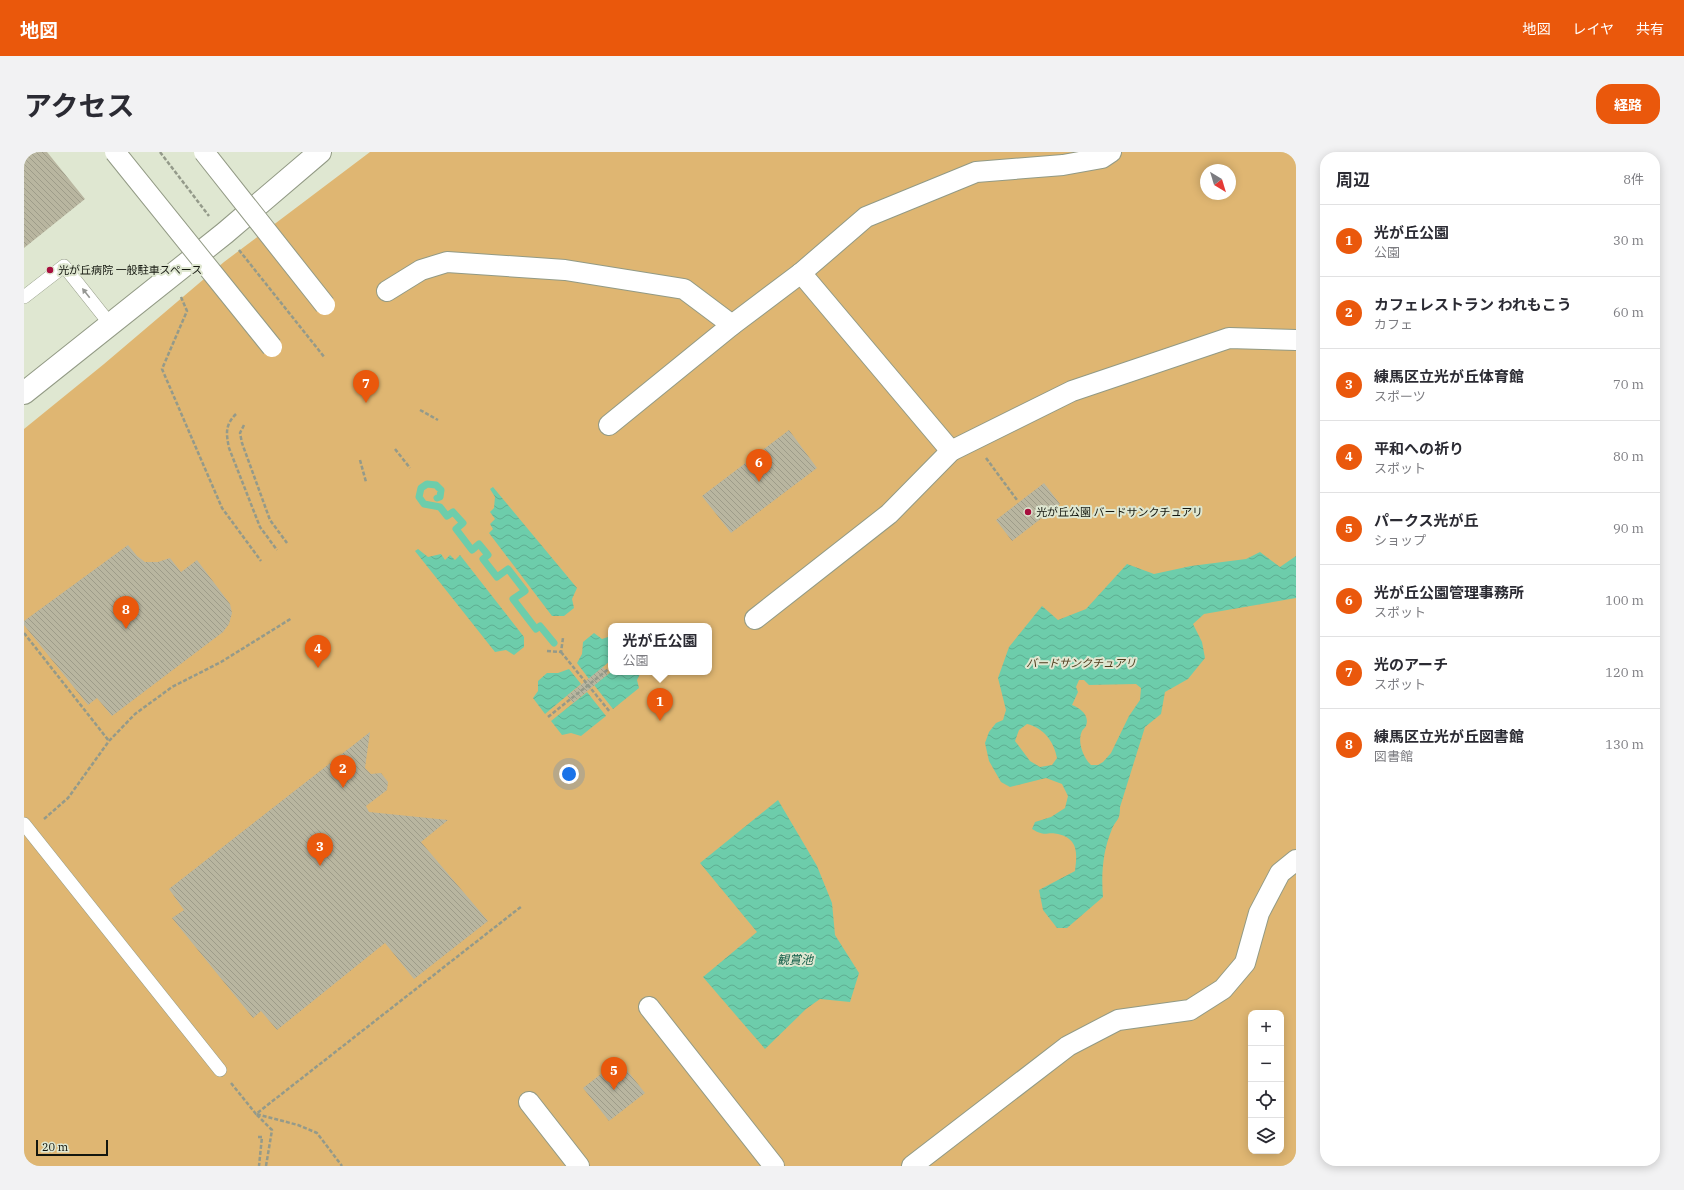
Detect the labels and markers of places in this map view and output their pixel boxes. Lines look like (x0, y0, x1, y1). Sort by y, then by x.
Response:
place label: 光が丘病院 一般駐車スペース (58, 263, 202, 277)
marker: 光が丘病院 一般駐車スペース (45, 265, 55, 275)
pin: 7 (353, 370, 379, 403)
pin: 6 (746, 449, 772, 482)
place label: 光が丘公園 バードサンクチュアリ (1036, 505, 1203, 519)
marker: 光が丘公園 バードサンクチュアリ (1023, 507, 1033, 517)
pin: 8 (113, 596, 139, 629)
pin: 4 (305, 635, 331, 668)
pin: 1 (647, 688, 673, 721)
pin: 2 (330, 755, 356, 788)
pin: 3 (307, 833, 333, 866)
pin: 5 (601, 1057, 627, 1090)

